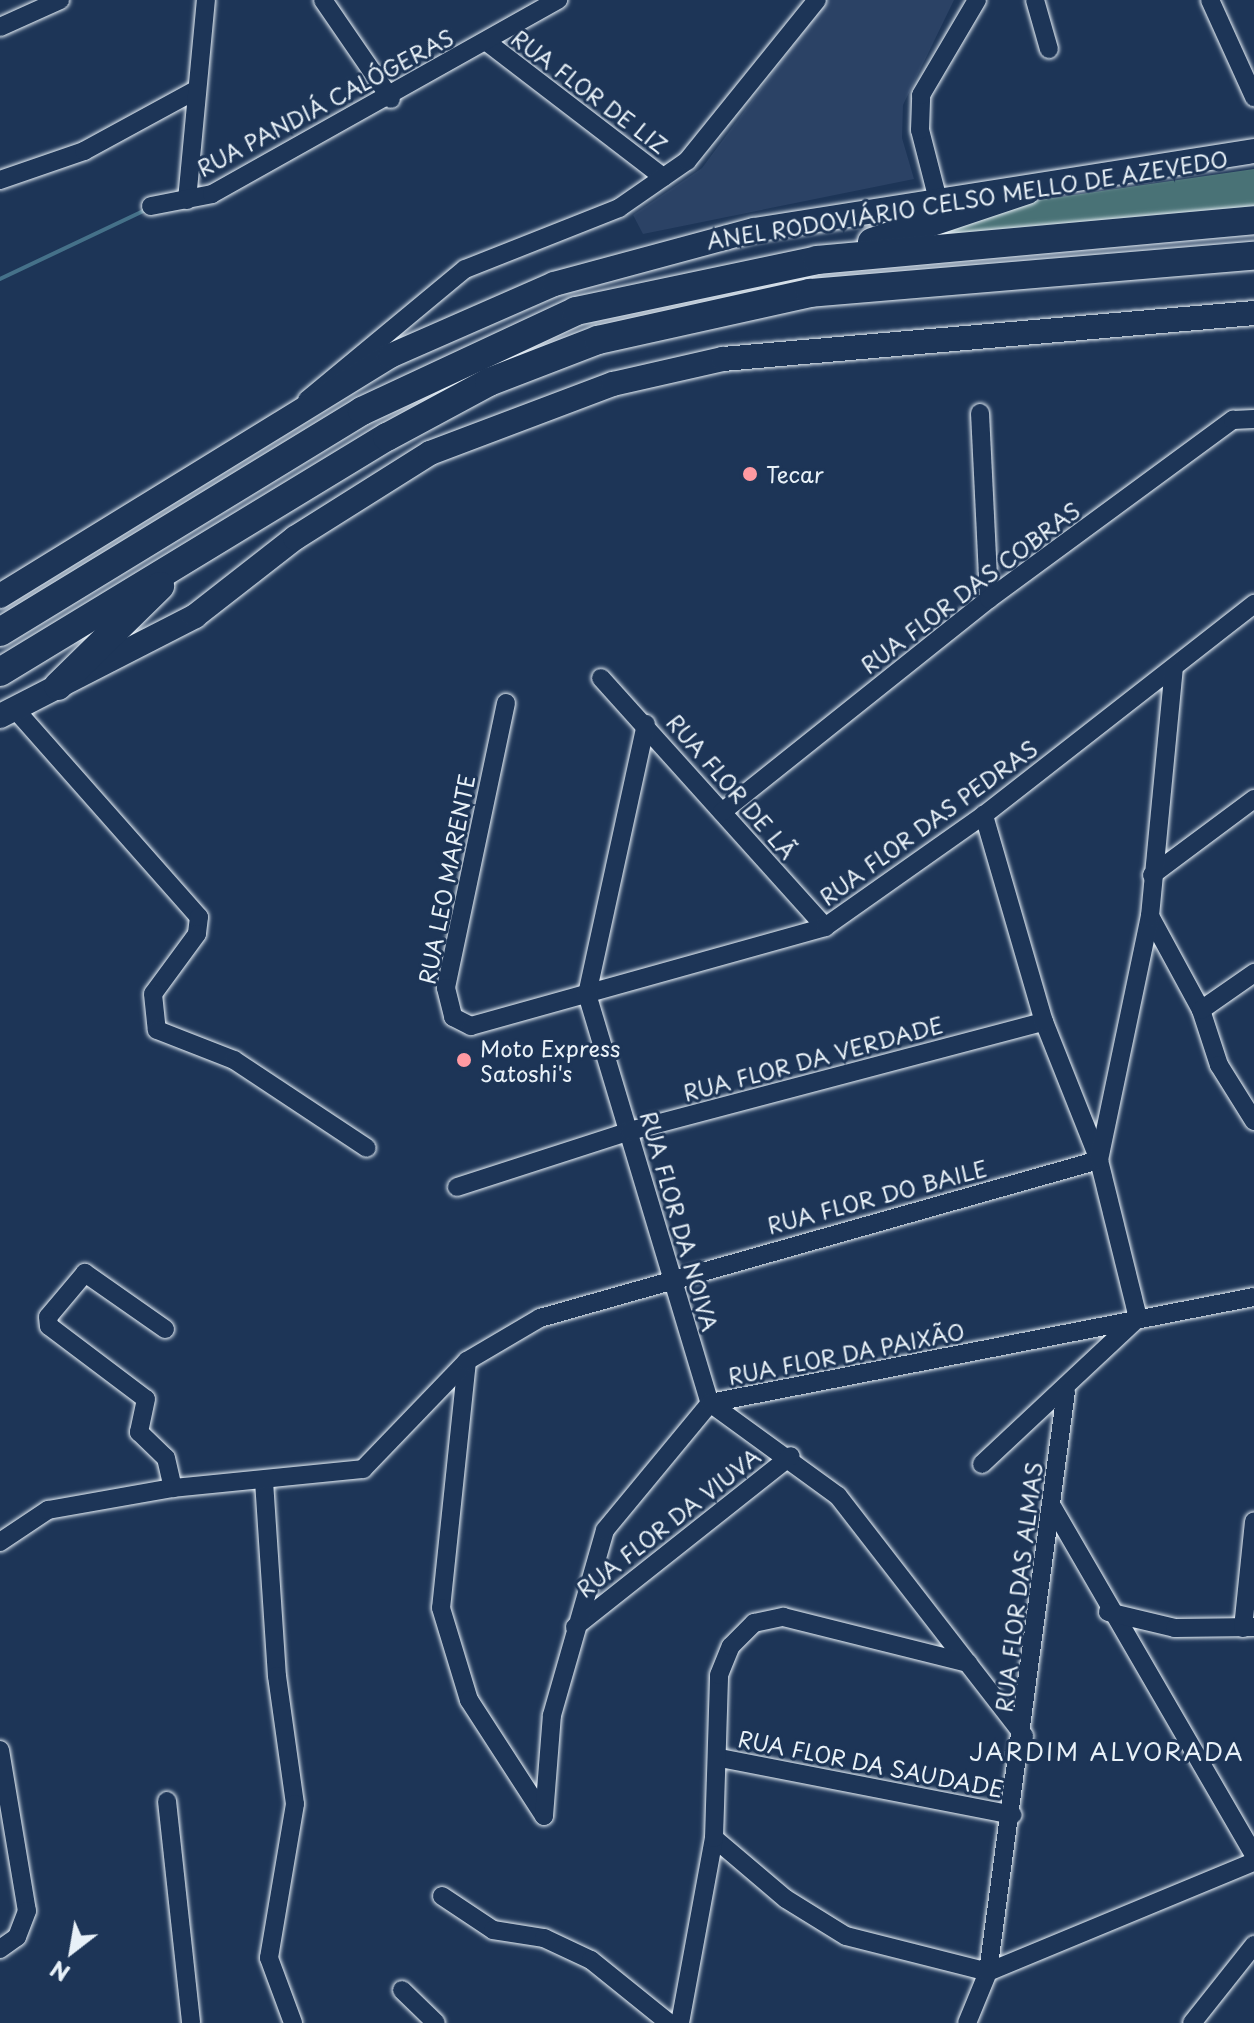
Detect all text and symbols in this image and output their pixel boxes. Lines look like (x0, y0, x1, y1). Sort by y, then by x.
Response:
street label: RUA PANDIÁ CALÓGERAS (190, 22, 460, 182)
street label: RUA FLOR DE LIZ (505, 22, 675, 160)
street label: ANEL RODOVIÁRIO CELSO MELLO DE AZEVEDO (703, 145, 1231, 253)
place label: Tecar (766, 461, 824, 487)
marker: Tecar (741, 465, 759, 483)
street label: RUA FLOR DAS COBRAS (854, 495, 1086, 679)
street label: RUA FLOR DE LÃ (660, 706, 804, 866)
street label: RUA FLOR DAS PEDRAS (812, 733, 1044, 911)
street label: RUA LEO MARENTE (412, 768, 480, 990)
street label: RUA FLOR DA VERDADE (679, 1010, 947, 1106)
place label: Moto Express Satoshi's (480, 1034, 622, 1086)
marker: Moto Express Satoshi's (455, 1051, 473, 1069)
street label: RUA FLOR DA NOIVA (635, 1106, 725, 1336)
street label: RUA FLOR DO BAILE (764, 1154, 990, 1238)
street label: RUA FLOR DA PAIXÃO (722, 1317, 970, 1389)
street label: RUA FLOR DA VIUVA (569, 1441, 767, 1603)
street label: RUA FLOR DAS ALMAS (989, 1460, 1047, 1714)
street label: RUA FLOR DA SAUDADE (733, 1724, 1009, 1802)
district label: JARDIM ALVORADA (971, 1738, 1243, 1766)
north arrow (32, 1911, 112, 1991)
text: N (43, 1953, 75, 1991)

